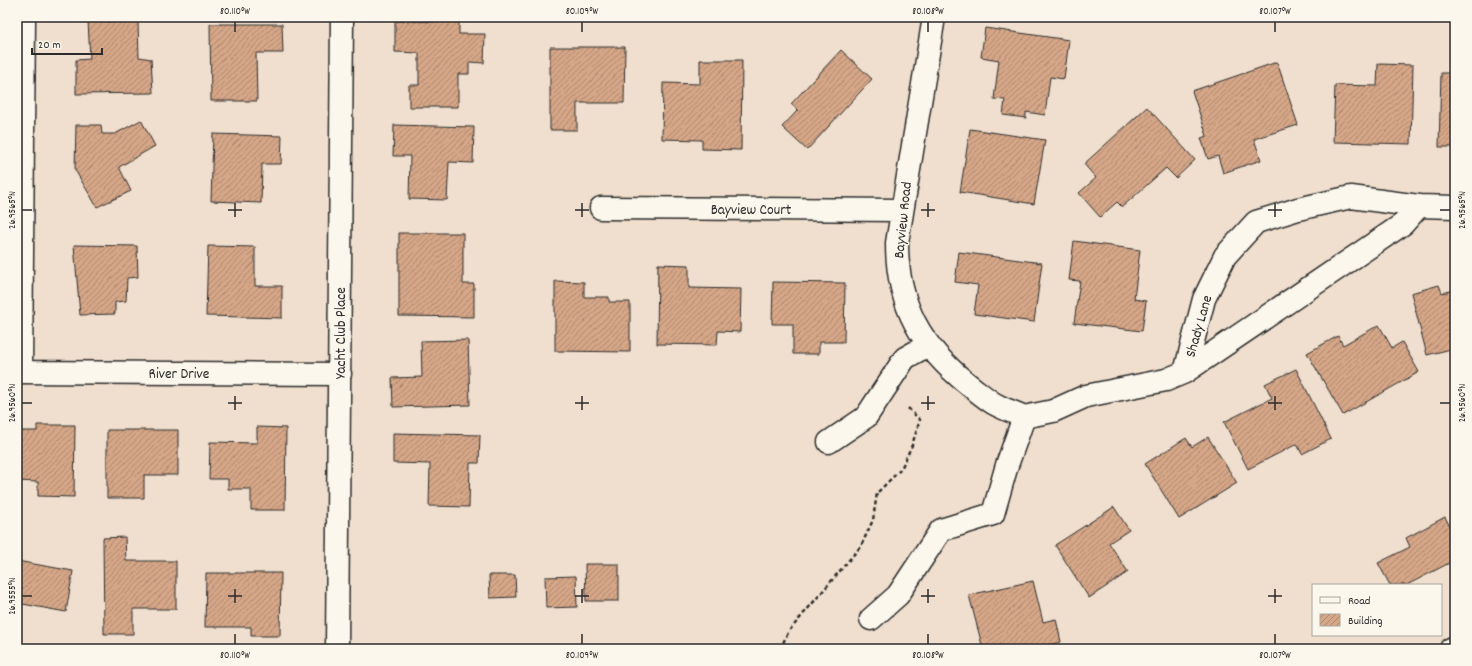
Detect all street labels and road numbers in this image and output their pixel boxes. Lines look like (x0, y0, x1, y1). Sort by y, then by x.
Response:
street label: Bayview Road (889, 181, 919, 260)
street label: Bayview Court (711, 200, 792, 222)
street label: Yacht Club Place (331, 287, 353, 379)
street label: Shady Lane (1181, 292, 1219, 360)
street label: River Drive (149, 364, 210, 386)

